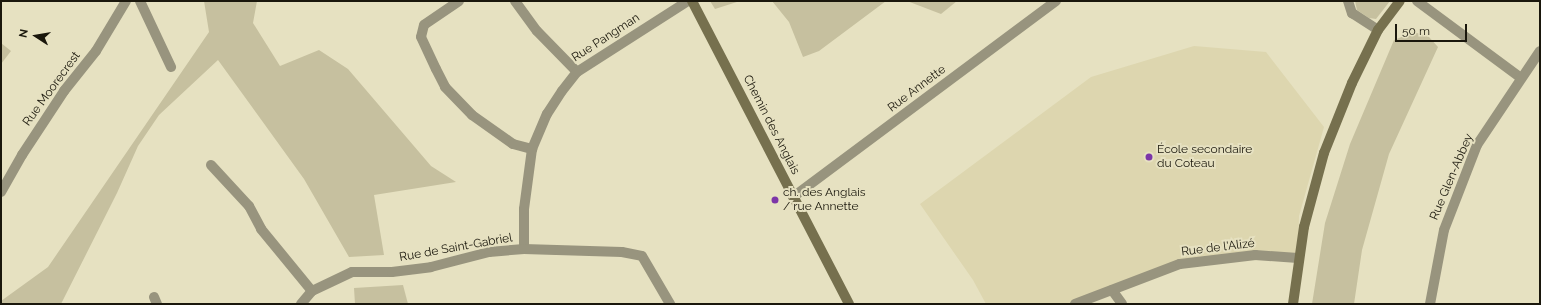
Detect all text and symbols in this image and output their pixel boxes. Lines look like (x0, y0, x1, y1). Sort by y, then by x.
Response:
street label: Rue Pangman (569, 11, 643, 65)
north arrow (16, 16, 56, 56)
scale bar (1397, 16, 1469, 42)
text: 50 m (1402, 24, 1430, 38)
text: N (17, 28, 31, 39)
street label: Rue Moorecrest (20, 49, 84, 129)
street label: Rue Annette (885, 62, 949, 116)
street label: Chemin des Anglais (740, 73, 802, 177)
street label: Rue Glen-Abbey (1427, 132, 1477, 222)
place label: École secondaire du Coteau (1157, 143, 1252, 171)
marker: École secondaire du Coteau (1144, 152, 1154, 162)
place label: ch. des Anglais / rue Annette (783, 186, 866, 214)
marker: ch. des Anglais / rue Annette (770, 195, 780, 205)
street label: Rue de Saint-Gabriel (398, 231, 514, 265)
street label: Rue de l'Alizé (1180, 236, 1256, 260)

